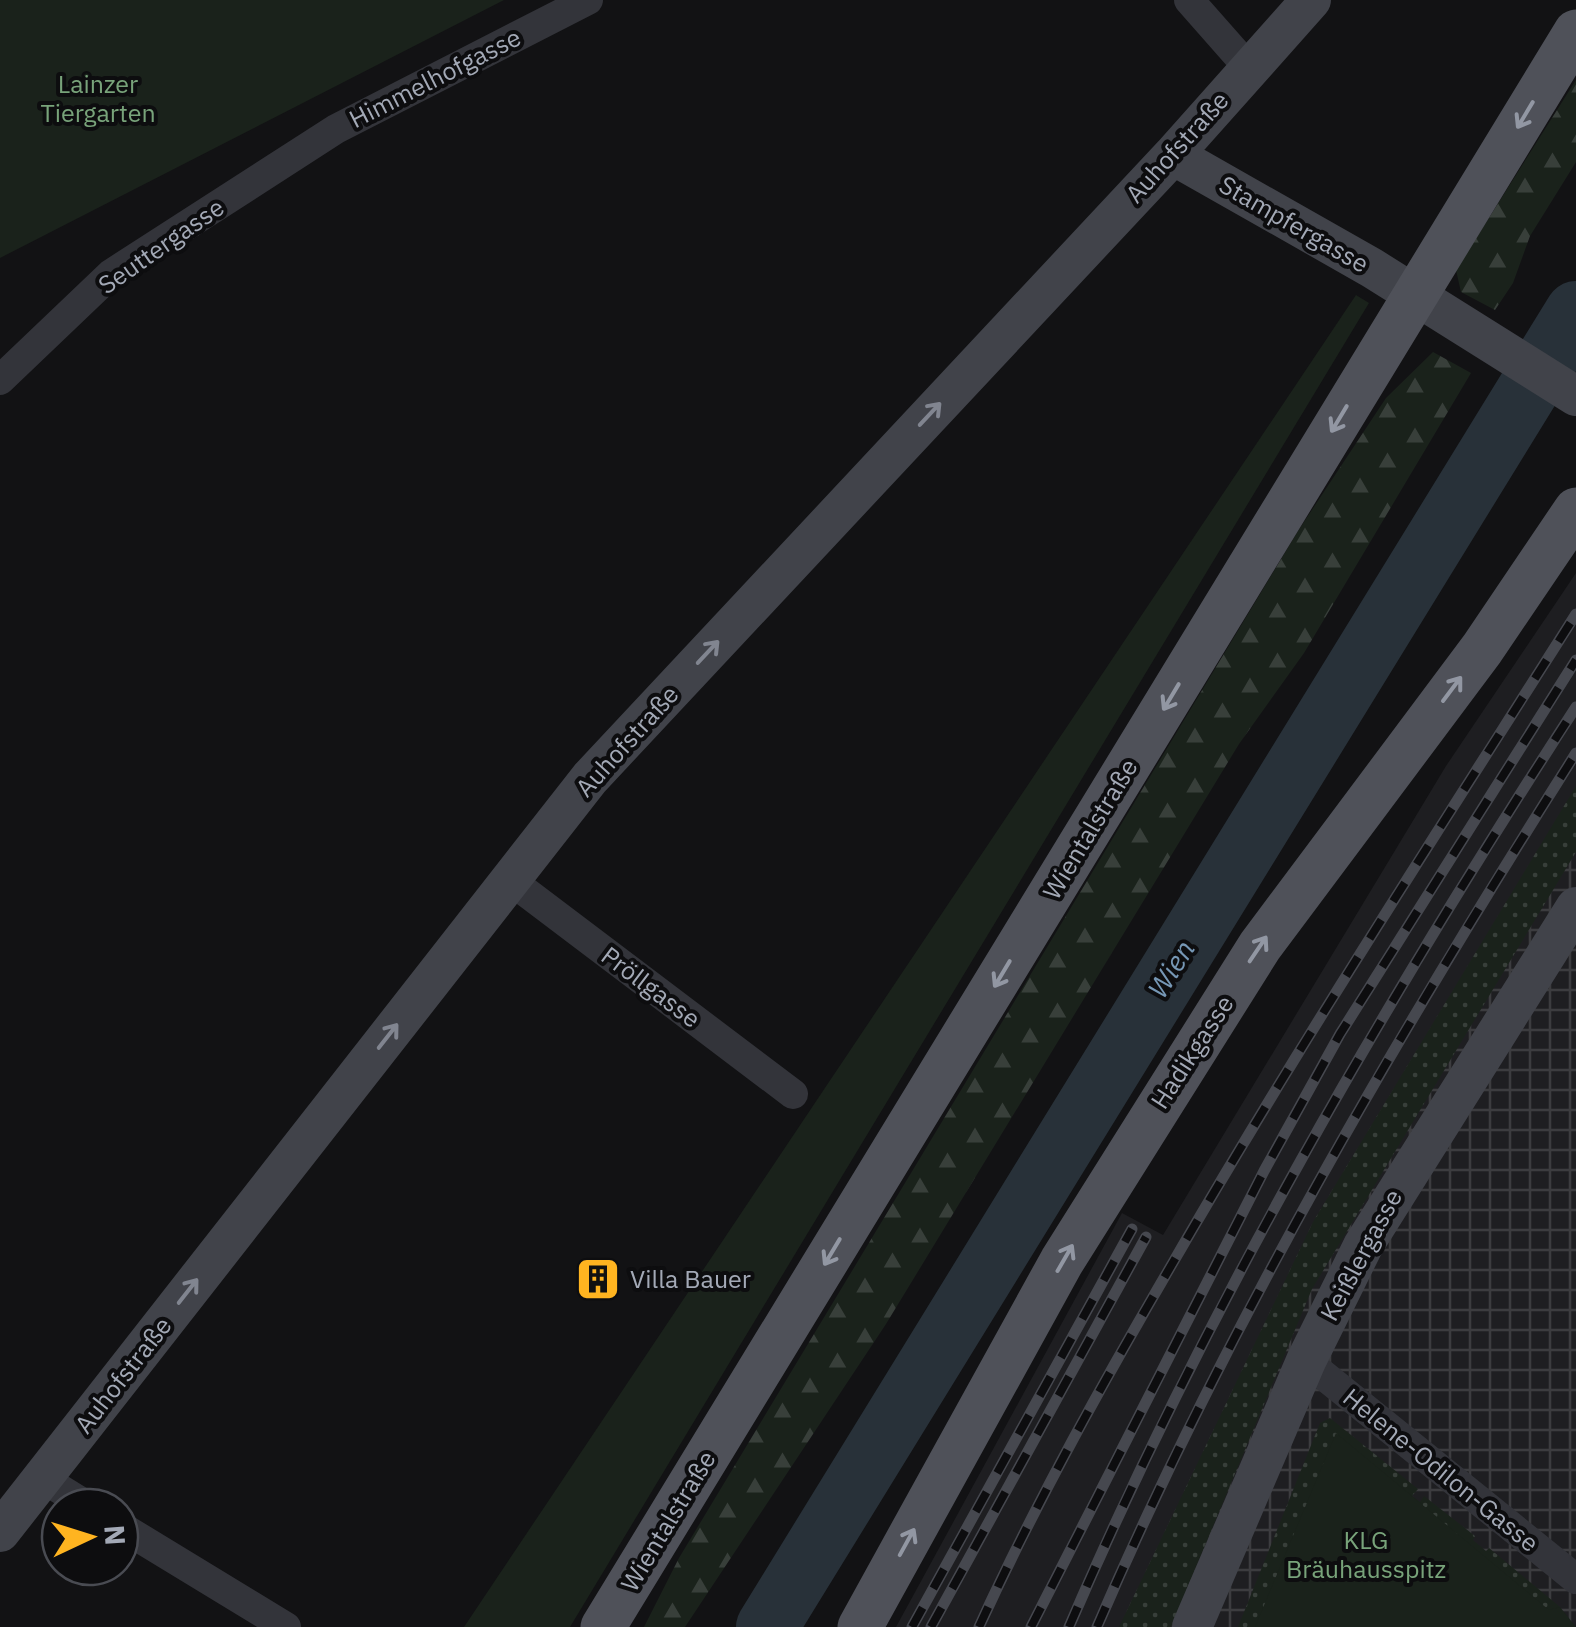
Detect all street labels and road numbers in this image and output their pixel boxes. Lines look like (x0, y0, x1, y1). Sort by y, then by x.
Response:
street label: Himmelhofgasse (343, 20, 526, 135)
street label: Auhofstraße (1118, 84, 1235, 209)
street label: Stampfergasse (1213, 167, 1375, 280)
street label: Seuttergasse (91, 190, 230, 301)
street label: Auhofstraße (568, 678, 685, 803)
street label: Wientalstraße (1035, 752, 1144, 905)
street label: Pröllgasse (595, 939, 707, 1035)
street label: Hadikgasse (1143, 989, 1241, 1115)
street label: Keißlergasse (1312, 1183, 1409, 1326)
street label: Auhofstraße (67, 1310, 178, 1440)
street label: Helene-Odilon-Gasse (1337, 1380, 1546, 1559)
street label: Wientalstraße (613, 1444, 722, 1597)

